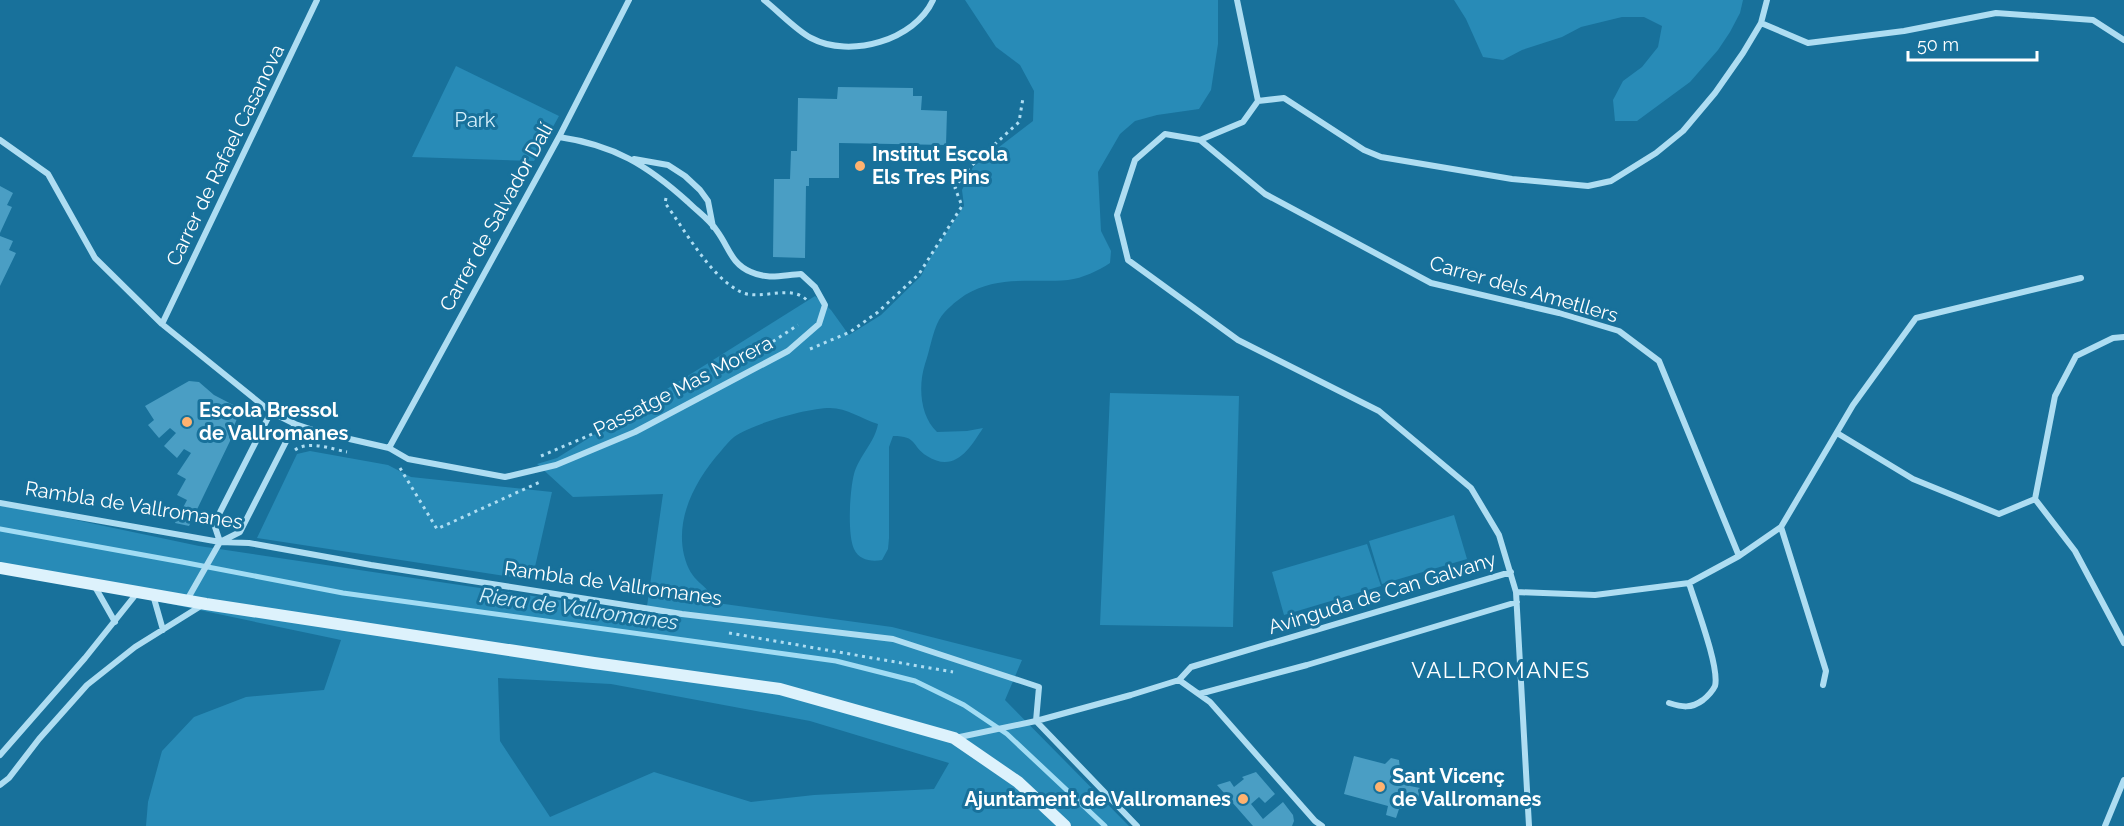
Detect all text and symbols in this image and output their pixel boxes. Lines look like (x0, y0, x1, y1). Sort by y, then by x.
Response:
scale bar (1908, 24, 2037, 62)
text: 50 m (1917, 34, 1959, 55)
street label: Carrer de Rafael Casanova (161, 40, 289, 270)
park label: Park (455, 108, 496, 132)
street label: Carrer de Salvador Dalí (434, 118, 558, 315)
place label: Institut Escola Els Tres Pins (872, 142, 1008, 189)
marker: Institut Escola Els Tres Pins (853, 159, 867, 173)
street label: Carrer dels Ametllers (1427, 251, 1621, 327)
street label: Passatge Mas Morera (589, 330, 777, 442)
place label: Escola Bressol de Vallromanes (199, 398, 348, 445)
marker: Escola Bressol de Vallromanes (180, 415, 194, 429)
street label: Rambla de Vallromanes (24, 476, 244, 534)
street label: Avinguda de Can Galvany (1265, 547, 1499, 639)
street label: Rambla de Vallromanes (502, 556, 724, 610)
water label: Riera de Vallromanes (478, 582, 680, 635)
district label: VALLROMANES (1411, 657, 1591, 683)
place label: Sant Vicenç de Vallromanes (1392, 764, 1541, 811)
marker: Sant Vicenç de Vallromanes (1373, 780, 1387, 794)
place label: Ajuntament de Vallromanes (964, 787, 1231, 811)
marker: Ajuntament de Vallromanes (1236, 792, 1250, 806)

